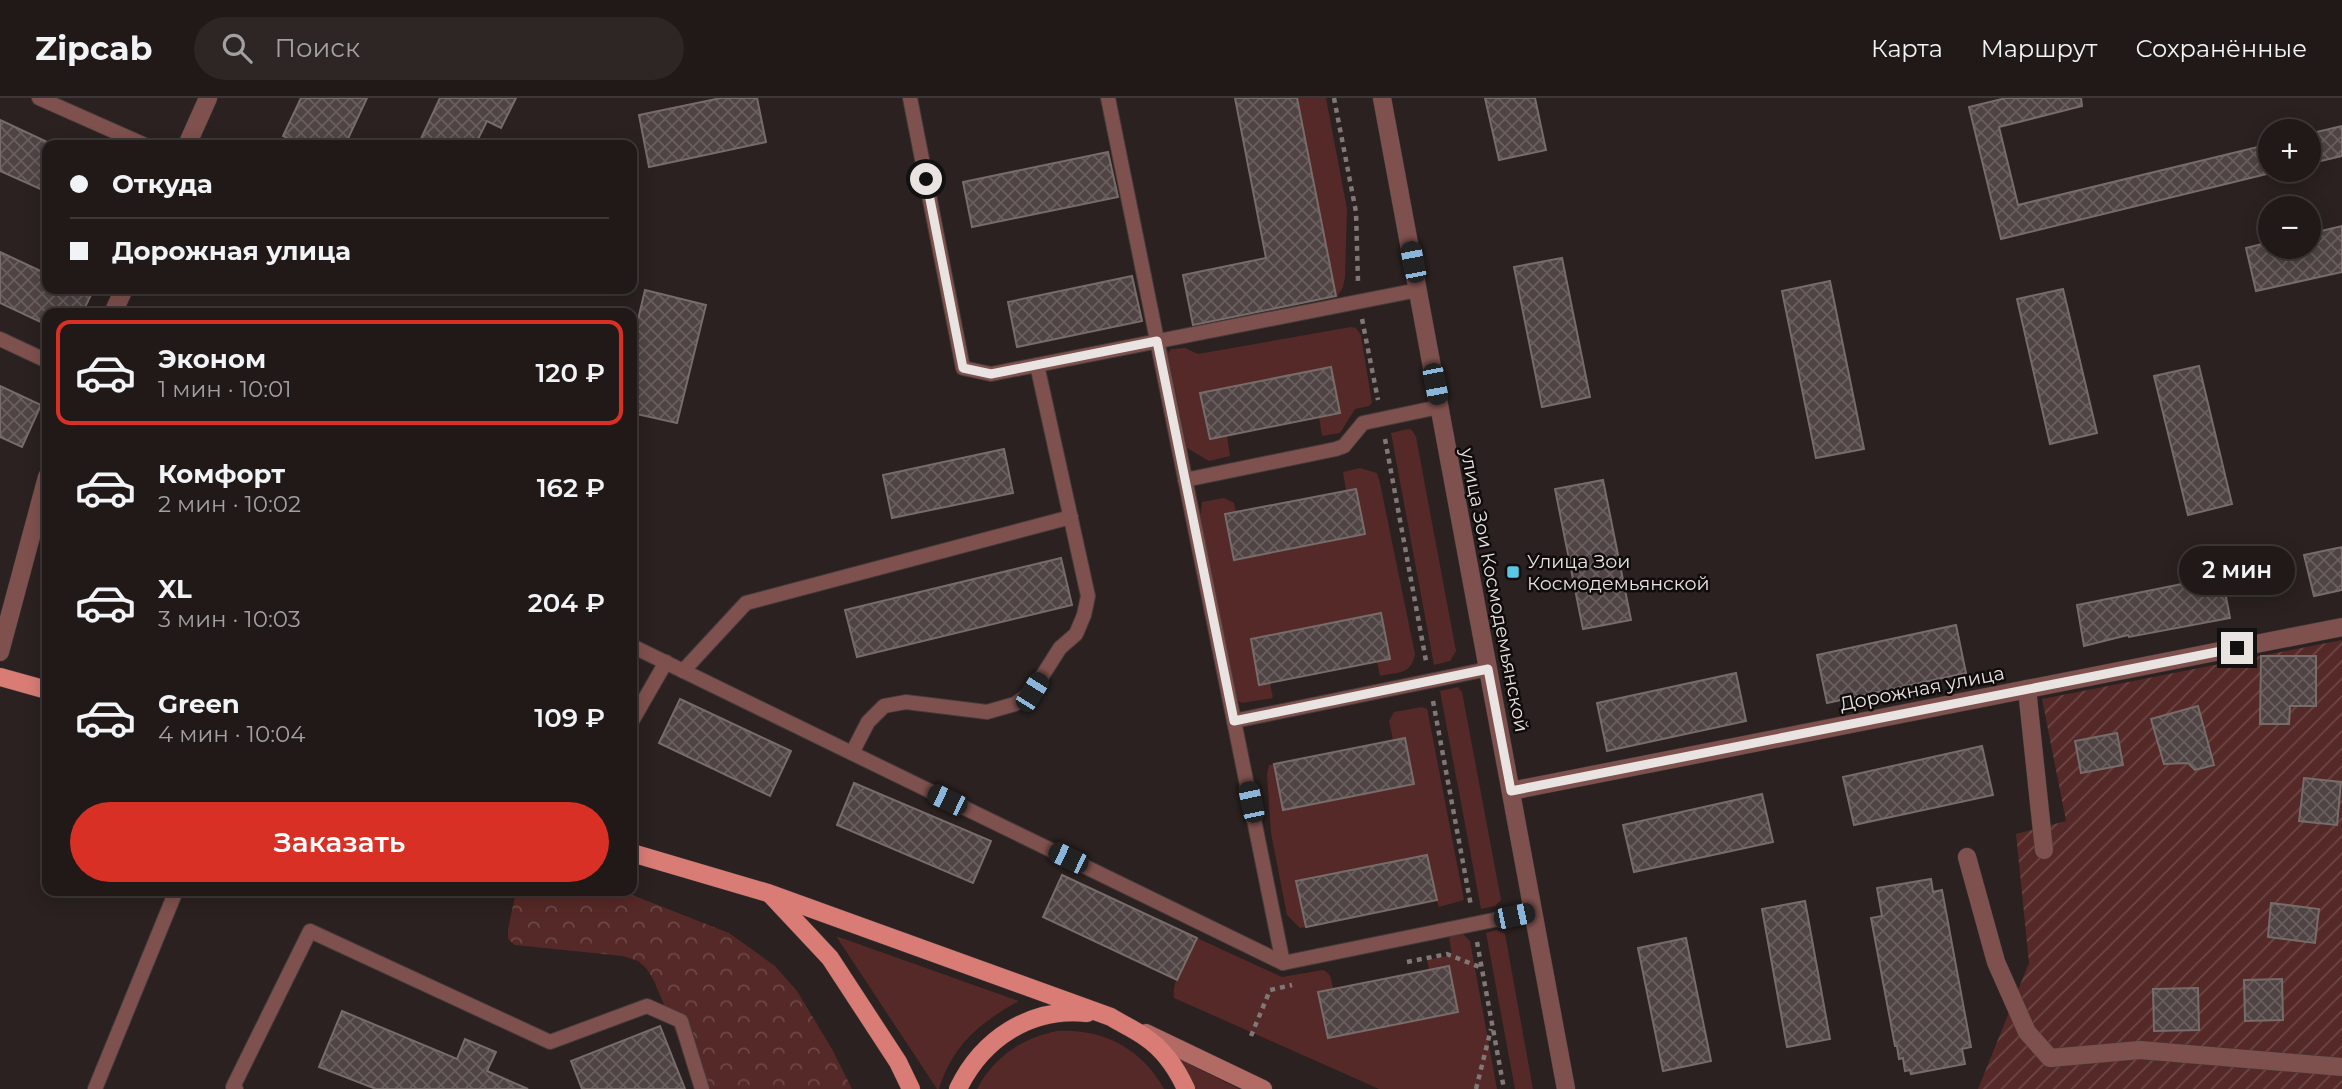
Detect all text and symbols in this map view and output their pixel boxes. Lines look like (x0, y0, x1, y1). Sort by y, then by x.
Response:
search box (194, 17, 684, 80)
text: Zipcab (35, 28, 152, 68)
icon: search (218, 29, 256, 67)
text: Поиск (274, 32, 360, 64)
text: Карта (1871, 34, 1943, 63)
text: Маршрут (1981, 34, 2097, 63)
text: Сохранённые (2135, 34, 2307, 63)
map controls (2258, 119, 2321, 259)
button: + (2258, 119, 2321, 182)
route start (910, 163, 942, 195)
text: Откуда (112, 168, 213, 200)
button: − (2258, 196, 2321, 259)
text: Дорожная улица (112, 235, 351, 267)
car (1399, 239, 1428, 285)
icon: car (74, 341, 137, 404)
text: Эконом (158, 343, 266, 375)
text: 120 ₽ (535, 357, 605, 389)
car (1421, 361, 1450, 407)
text: 1 мин · 10:01 (158, 375, 292, 403)
street label: улица Зои Космодемьянской (1455, 445, 1533, 734)
icon: car (74, 456, 137, 519)
text: Комфорт (158, 458, 285, 490)
text: 162 ₽ (537, 472, 605, 504)
text: 2 мин · 10:02 (158, 490, 301, 518)
callout: 2 мин (2179, 546, 2295, 596)
place label: Улица Зои Космодемьянской (1527, 550, 1710, 595)
text: 2 мин (2202, 556, 2272, 584)
marker: Улица Зои Космодемьянской (1505, 564, 1521, 580)
icon: car (74, 571, 137, 634)
text: XL (158, 573, 192, 605)
text: 204 ₽ (528, 587, 605, 619)
text: 3 мин · 10:03 (158, 605, 301, 633)
route end (2221, 632, 2253, 664)
street label: Дорожная улица (1838, 661, 2006, 716)
car (1012, 669, 1053, 715)
icon: car (74, 686, 137, 749)
text: Green (158, 688, 240, 720)
text: 109 ₽ (534, 702, 605, 734)
text: 4 мин · 10:04 (158, 720, 305, 748)
car (1237, 779, 1266, 825)
car (924, 781, 971, 819)
button: Заказать (70, 802, 609, 882)
car (1045, 839, 1092, 877)
car (1492, 901, 1537, 931)

